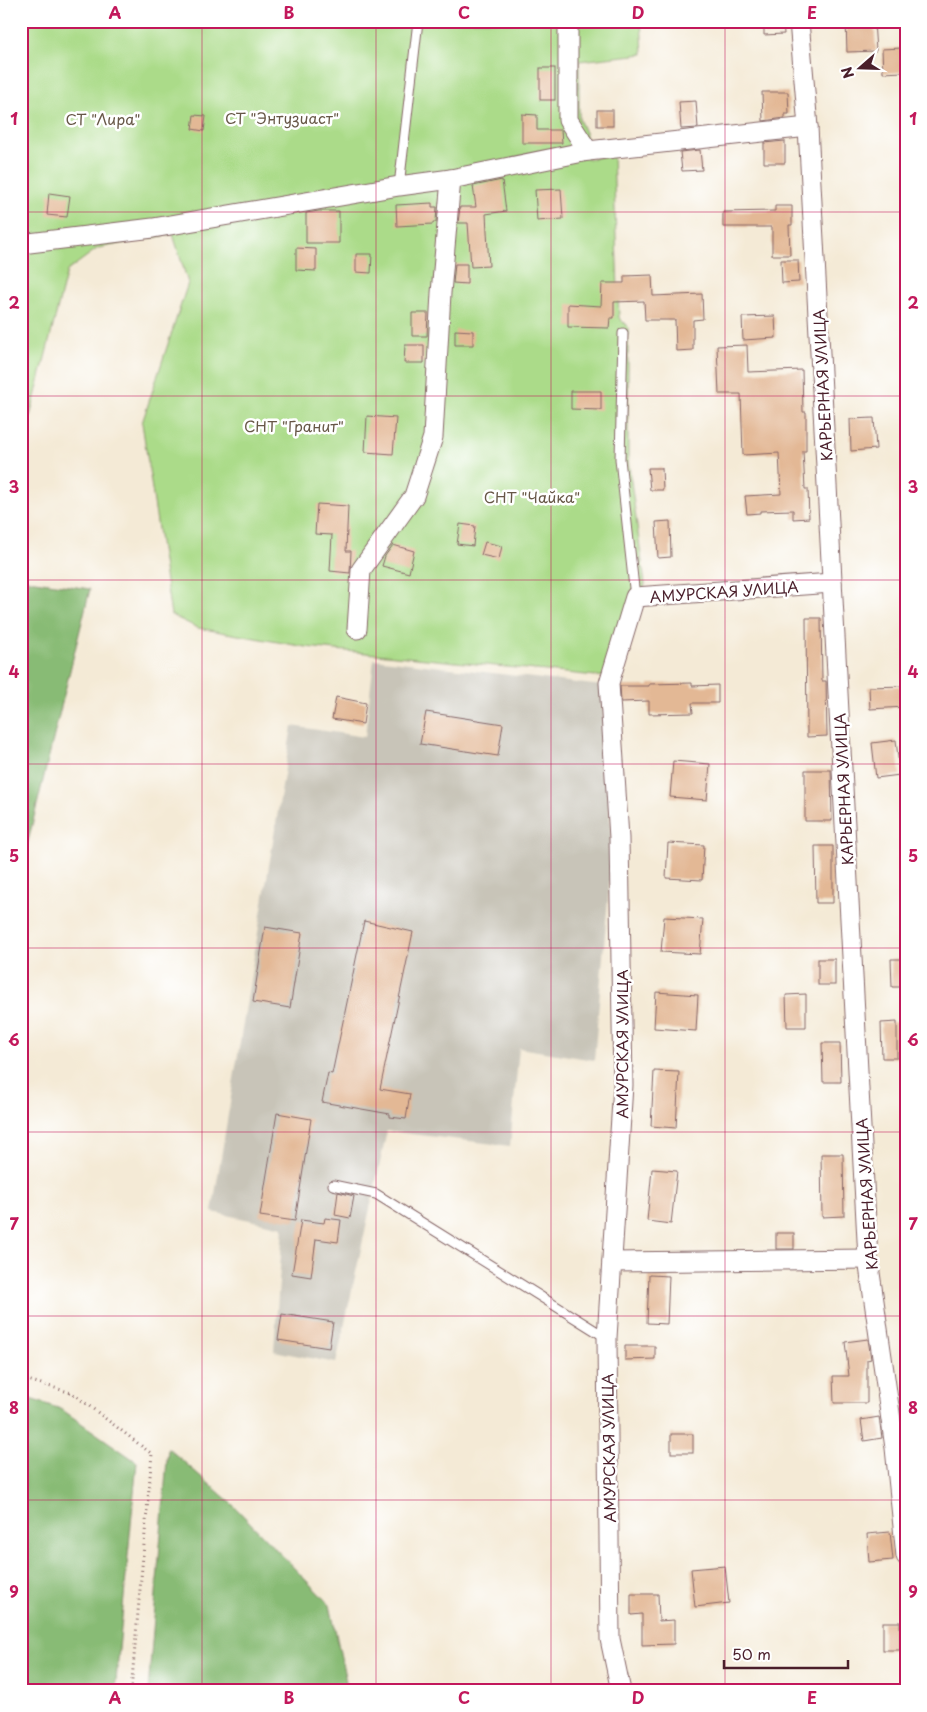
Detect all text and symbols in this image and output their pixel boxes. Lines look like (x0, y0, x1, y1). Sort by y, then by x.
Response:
text: A (109, 0, 122, 24)
text: B (284, 0, 295, 24)
text: C (458, 0, 470, 24)
text: D (632, 0, 644, 24)
text: E (807, 0, 817, 24)
north arrow (834, 42, 884, 92)
text: N (836, 64, 859, 81)
text: 1 (10, 106, 18, 130)
park label: СТ "Энтузиаст" (225, 106, 339, 129)
text: 1 (909, 106, 917, 130)
park label: СТ "Лира" (66, 107, 140, 130)
text: 2 (8, 290, 20, 314)
text: 2 (907, 290, 919, 314)
street label: КАРЬЕРНАЯ УЛИЦА (807, 308, 837, 462)
park label: СНТ "Гранит" (244, 414, 344, 437)
text: 3 (9, 474, 19, 498)
text: 3 (908, 474, 918, 498)
park label: СНТ "Чайка" (484, 485, 580, 508)
street label: АМУРСКАЯ УЛИЦА (649, 574, 799, 608)
text: 4 (9, 659, 20, 683)
text: 4 (908, 659, 919, 683)
street label: КАРЬЕРНАЯ УЛИЦА (828, 712, 858, 866)
text: 5 (9, 843, 19, 867)
text: 5 (908, 843, 918, 867)
street label: АМУРСКАЯ УЛИЦА (610, 969, 633, 1119)
text: 6 (8, 1027, 20, 1051)
text: 6 (907, 1027, 919, 1051)
street label: КАРЬЕРНАЯ УЛИЦА (849, 1117, 883, 1271)
text: 7 (9, 1211, 19, 1235)
text: 7 (908, 1211, 918, 1235)
street label: АМУРСКАЯ УЛИЦА (595, 1373, 621, 1523)
text: 8 (9, 1395, 19, 1419)
text: 8 (908, 1395, 918, 1419)
text: 9 (9, 1579, 19, 1603)
text: 9 (908, 1579, 918, 1603)
scale bar (724, 1637, 848, 1669)
text: 50 m (732, 1642, 771, 1665)
text: A (109, 1685, 122, 1709)
text: B (284, 1685, 295, 1709)
text: C (458, 1685, 470, 1709)
text: D (632, 1685, 644, 1709)
text: E (807, 1685, 817, 1709)

